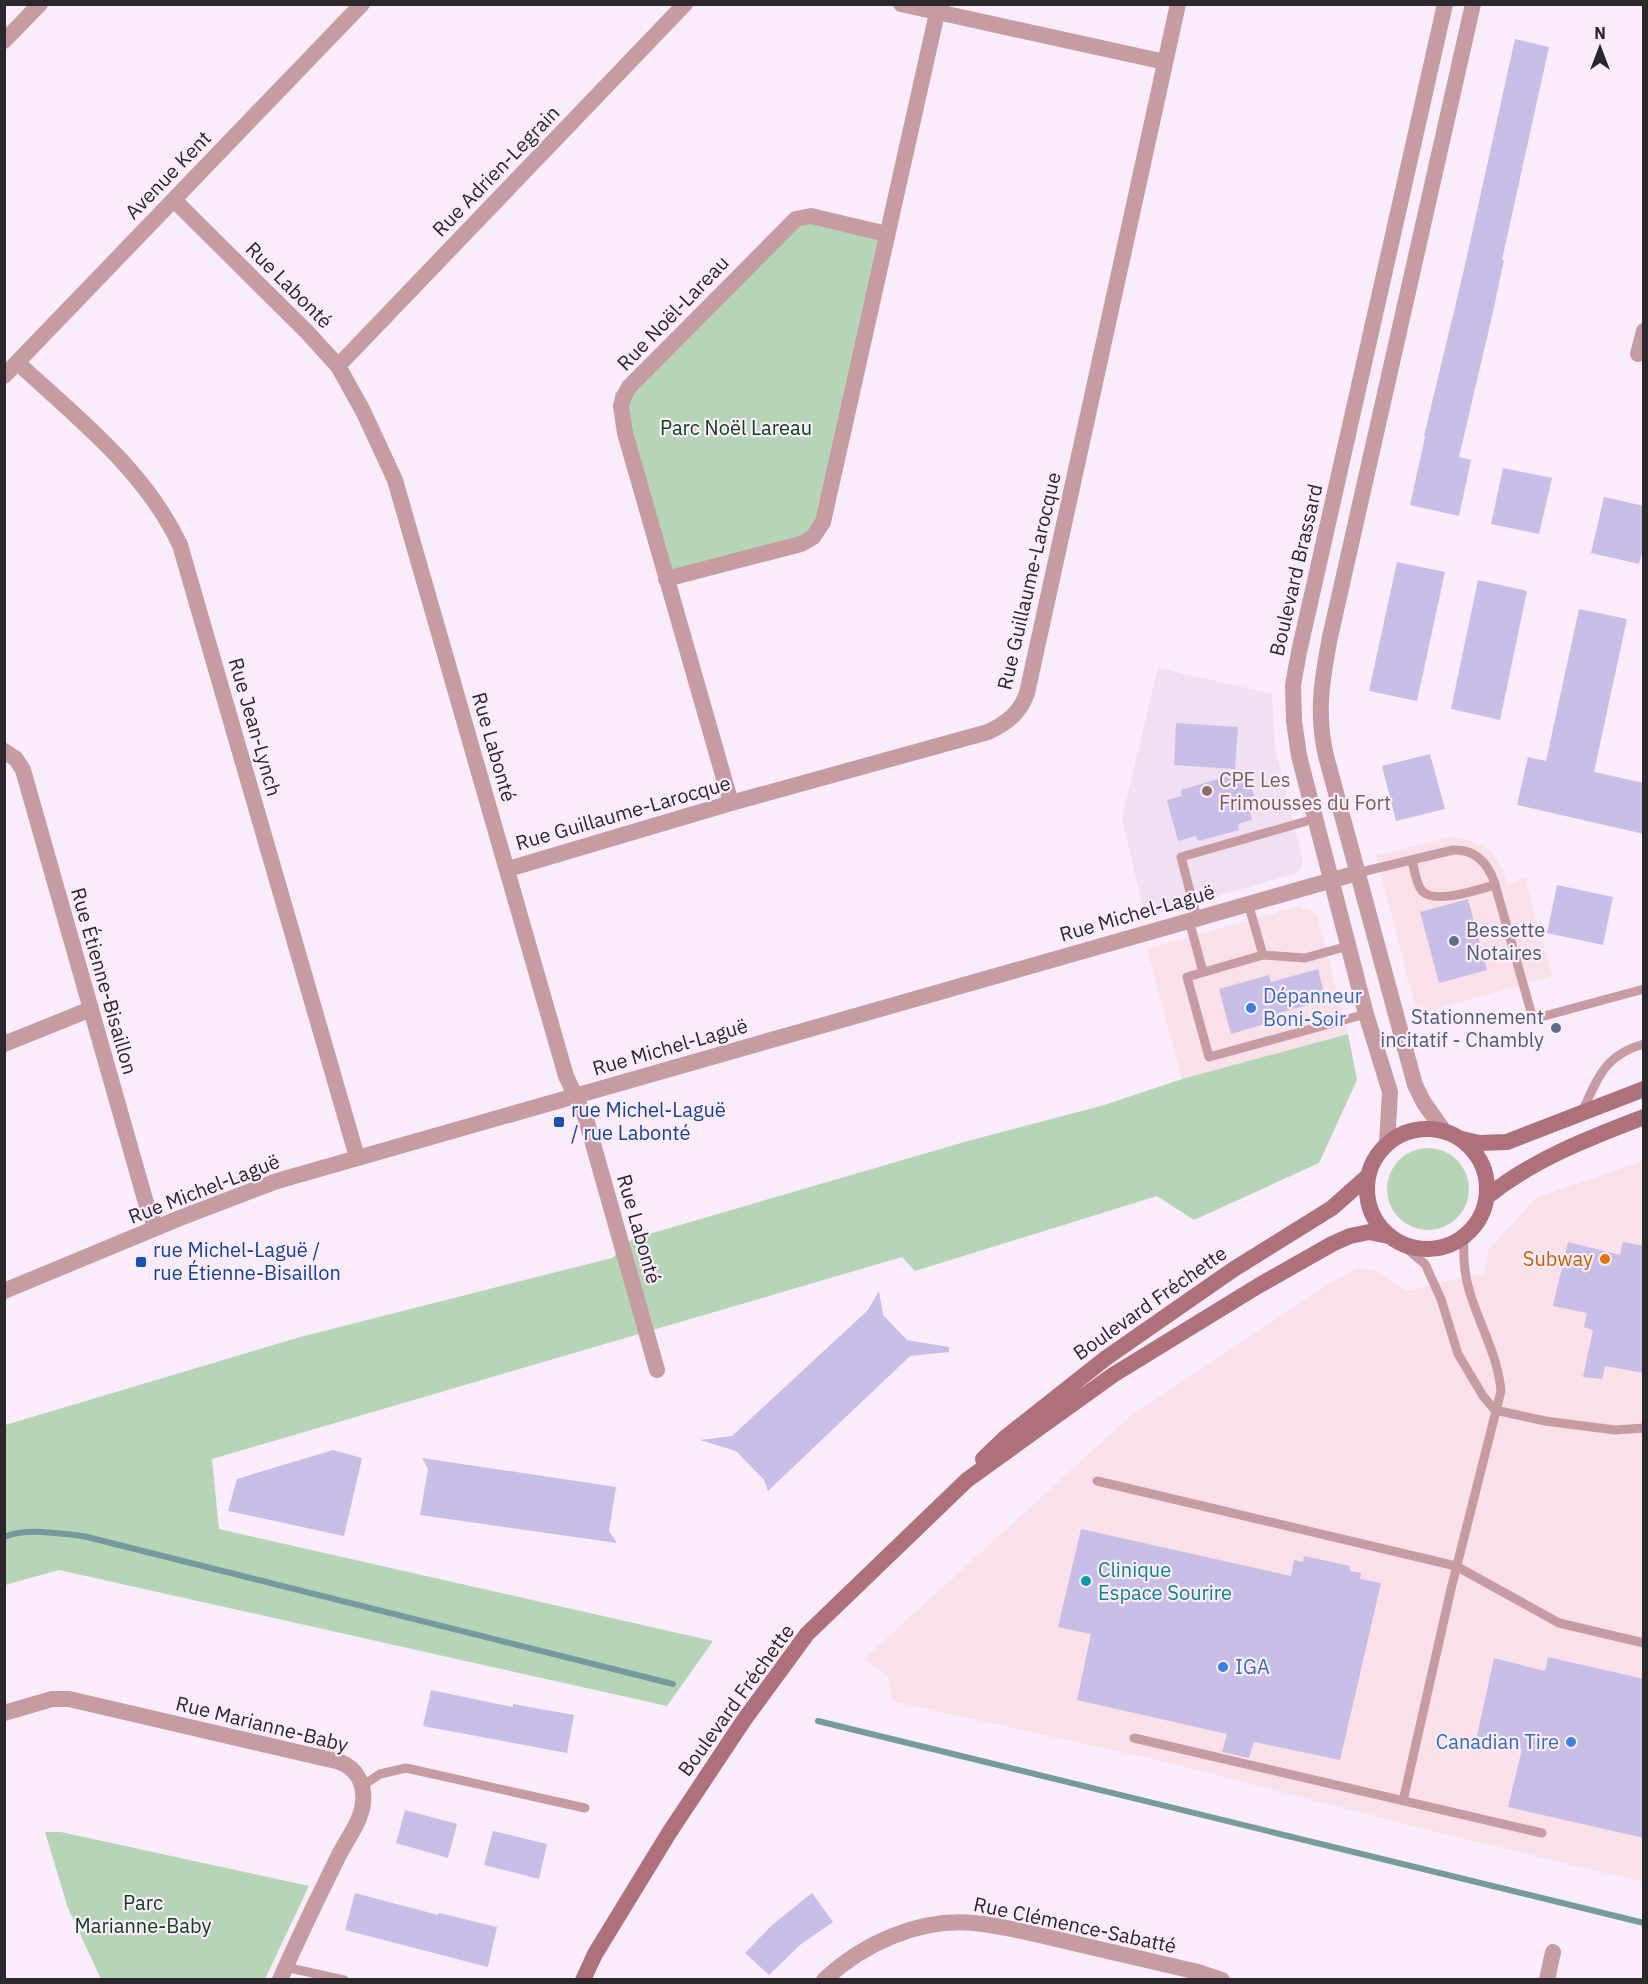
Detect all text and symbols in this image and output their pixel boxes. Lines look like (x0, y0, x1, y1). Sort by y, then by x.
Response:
north arrow (1570, 18, 1630, 78)
text: N (1594, 23, 1606, 43)
street label: Rue Adrien-Legrain (426, 99, 565, 242)
street label: Avenue Kent (119, 125, 217, 225)
street label: Rue Labonté (240, 235, 339, 334)
street label: Rue Noël-Lareau (611, 249, 735, 376)
park label: Parc Noël Lareau (660, 414, 812, 441)
street label: Rue Guillaume-Larocque (990, 469, 1067, 692)
street label: Boulevard Brassard (1263, 481, 1328, 658)
street label: Rue Jean-Lynch (223, 654, 288, 799)
street label: Rue Labonté (466, 689, 523, 805)
place label: CPE Les Frimousses du Fort (1219, 766, 1391, 816)
street label: Rue Guillaume-Larocque (512, 769, 734, 856)
marker: CPE Les Frimousses du Fort (1200, 784, 1214, 798)
street label: Rue Michel-Laguë (1056, 877, 1218, 948)
street label: Rue Étienne-Bisaillon (65, 884, 144, 1077)
place label: Bessette Notaires (1466, 916, 1545, 966)
marker: Bessette Notaires (1447, 934, 1461, 948)
place label: Dépanneur Boni-Soir (1263, 982, 1362, 1032)
marker: Dépanneur Boni-Soir (1244, 1001, 1258, 1015)
place label: Stationnement incitatif - Chambly (1380, 1003, 1544, 1053)
street label: Rue Michel-Laguë (589, 1011, 751, 1082)
marker: Stationnement incitatif - Chambly (1549, 1021, 1563, 1035)
place label: rue Michel-Laguë / rue Labonté (571, 1096, 726, 1146)
marker: rue Michel-Laguë / rue Labonté (552, 1115, 566, 1129)
street label: Rue Michel-Laguë (124, 1147, 283, 1230)
street label: Rue Labonté (611, 1171, 668, 1287)
place label: rue Michel-Laguë / rue Étienne-Bisaillon (153, 1236, 341, 1286)
street label: Boulevard Fréchette (1067, 1239, 1232, 1366)
place label: Subway (1523, 1245, 1593, 1272)
marker: Subway (1598, 1252, 1612, 1266)
marker: rue Michel-Laguë / rue Étienne-Bisaillon (134, 1255, 148, 1269)
place label: Clinique Espace Sourire (1098, 1556, 1232, 1606)
marker: Clinique Espace Sourire (1079, 1574, 1093, 1588)
street label: Boulevard Fréchette (671, 1618, 800, 1781)
place label: IGA (1235, 1653, 1270, 1680)
marker: IGA (1216, 1660, 1230, 1674)
street label: Rue Marianne-Baby (173, 1689, 351, 1758)
place label: Canadian Tire (1436, 1728, 1559, 1755)
marker: Canadian Tire (1564, 1735, 1578, 1749)
park label: Parc Marianne-Baby (74, 1889, 212, 1939)
street label: Rue Clémence-Sabatté (971, 1890, 1179, 1959)

